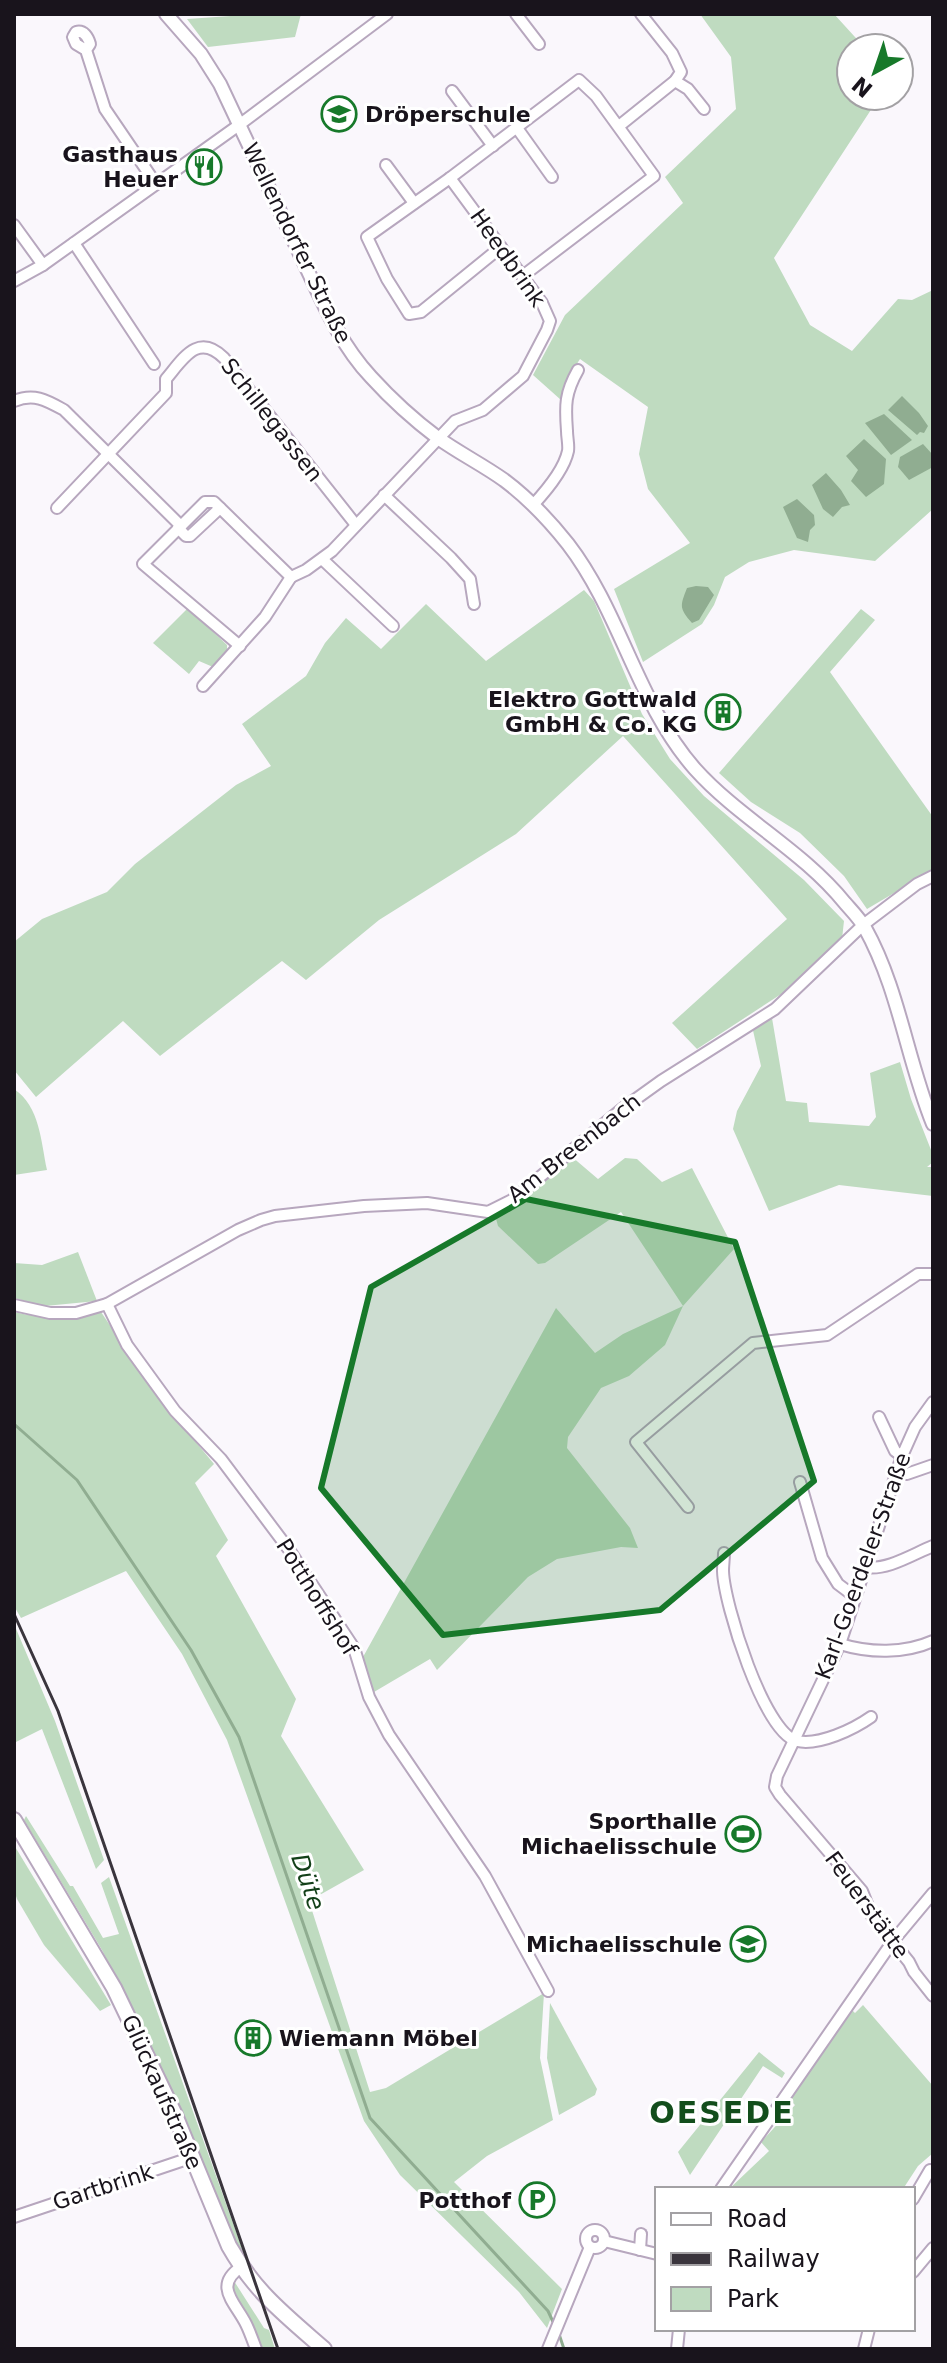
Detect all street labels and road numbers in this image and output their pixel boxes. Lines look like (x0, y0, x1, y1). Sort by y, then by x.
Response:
street label: Wellendorfer Straße (238, 139, 356, 347)
street label: Heedbrink (465, 204, 551, 312)
street label: Schillegassen (216, 353, 328, 487)
street label: Am Breenbach (503, 1088, 645, 1208)
street label: Karl-Goerdeler-Straße (810, 1449, 916, 1683)
street label: Potthoffshof (271, 1534, 363, 1661)
street label: Feuerstätte (820, 1847, 914, 1963)
street label: Glückaufstraße (117, 2011, 207, 2173)
street label: Gartbrink (50, 2159, 157, 2215)

